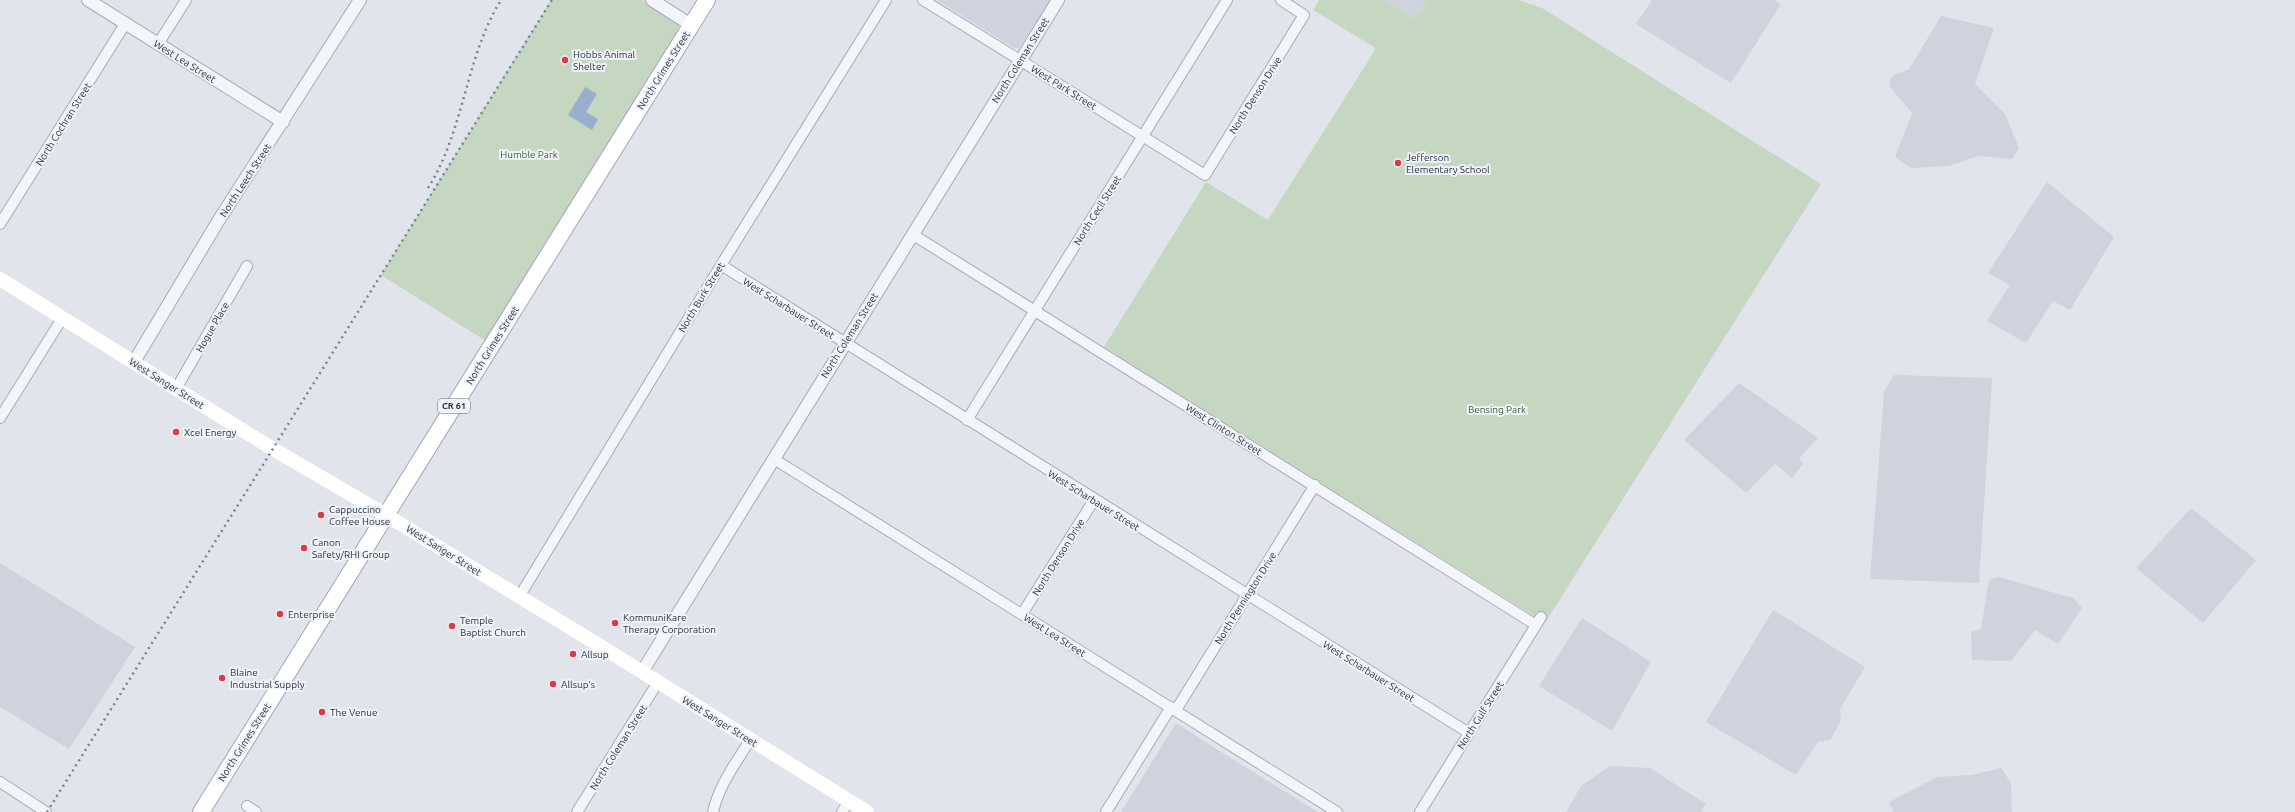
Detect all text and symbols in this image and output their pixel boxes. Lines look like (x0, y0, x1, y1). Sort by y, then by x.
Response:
street label: North Coleman Street (990, 16, 1051, 105)
street label: North Grimes Street (635, 29, 692, 111)
street label: West Lea Street (152, 38, 218, 85)
place label: Hobbs Animal Shelter (573, 49, 636, 72)
marker: Hobbs Animal Shelter (560, 55, 570, 65)
street label: North Denson Drive (1227, 55, 1284, 136)
street label: West Park Street (1029, 63, 1099, 112)
street label: North Cochran Street (33, 81, 94, 168)
street label: North Leech Street (218, 141, 273, 219)
park label: Humble Park (500, 149, 558, 160)
place label: Jefferson Elementary School (1406, 152, 1490, 175)
marker: Jefferson Elementary School (1393, 158, 1403, 168)
street label: North Cecil Street (1071, 173, 1123, 247)
street label: North Burk Street (676, 260, 727, 334)
street label: West Scharbauer Street (741, 276, 837, 341)
street label: North Coleman Street (819, 291, 880, 380)
street label: Hogue Place (194, 300, 231, 354)
street label: North Grimes Street (464, 304, 521, 386)
street label: West Sanger Street (127, 356, 206, 411)
road number: CR 61 (438, 399, 470, 413)
street label: West Clinton Street (1184, 402, 1264, 457)
park label: Bensing Park (1468, 404, 1526, 415)
marker: Xcel Energy (171, 427, 181, 437)
place label: Xcel Energy (184, 427, 236, 438)
street label: West Scharbauer Street (1046, 468, 1142, 533)
place label: Cappuccino Coffee House (329, 504, 390, 527)
marker: Cappuccino Coffee House (316, 510, 326, 520)
street label: North Denson Drive (1030, 517, 1087, 598)
street label: West Sanger Street (404, 523, 483, 578)
place label: Canon Safety/RHI Group (312, 537, 390, 560)
marker: Canon Safety/RHI Group (299, 543, 309, 553)
street label: North Pennington Drive (1212, 550, 1278, 646)
marker: Enterprise (275, 609, 285, 619)
place label: Enterprise (288, 609, 334, 620)
place label: KommuniKare Therapy Corporation (623, 612, 716, 635)
street label: West Lea Street (1022, 612, 1088, 659)
place label: Temple Baptist Church (460, 615, 526, 638)
marker: KommuniKare Therapy Corporation (610, 618, 620, 628)
marker: Temple Baptist Church (447, 621, 457, 631)
street label: West Scharbauer Street (1321, 639, 1417, 704)
marker: Allsup (568, 649, 578, 659)
place label: Allsup (581, 649, 609, 660)
place label: Blaine Industrial Supply (230, 667, 305, 690)
marker: Blaine Industrial Supply (217, 673, 227, 683)
marker: Allsup's (548, 679, 558, 689)
place label: Allsup's (561, 679, 595, 690)
street label: North Gulf Street (1455, 679, 1506, 751)
street label: West Sanger Street (680, 694, 759, 749)
street label: North Grimes Street (216, 701, 273, 783)
street label: North Coleman Street (588, 703, 649, 792)
marker: The Venue (317, 707, 327, 717)
place label: The Venue (330, 707, 378, 718)

